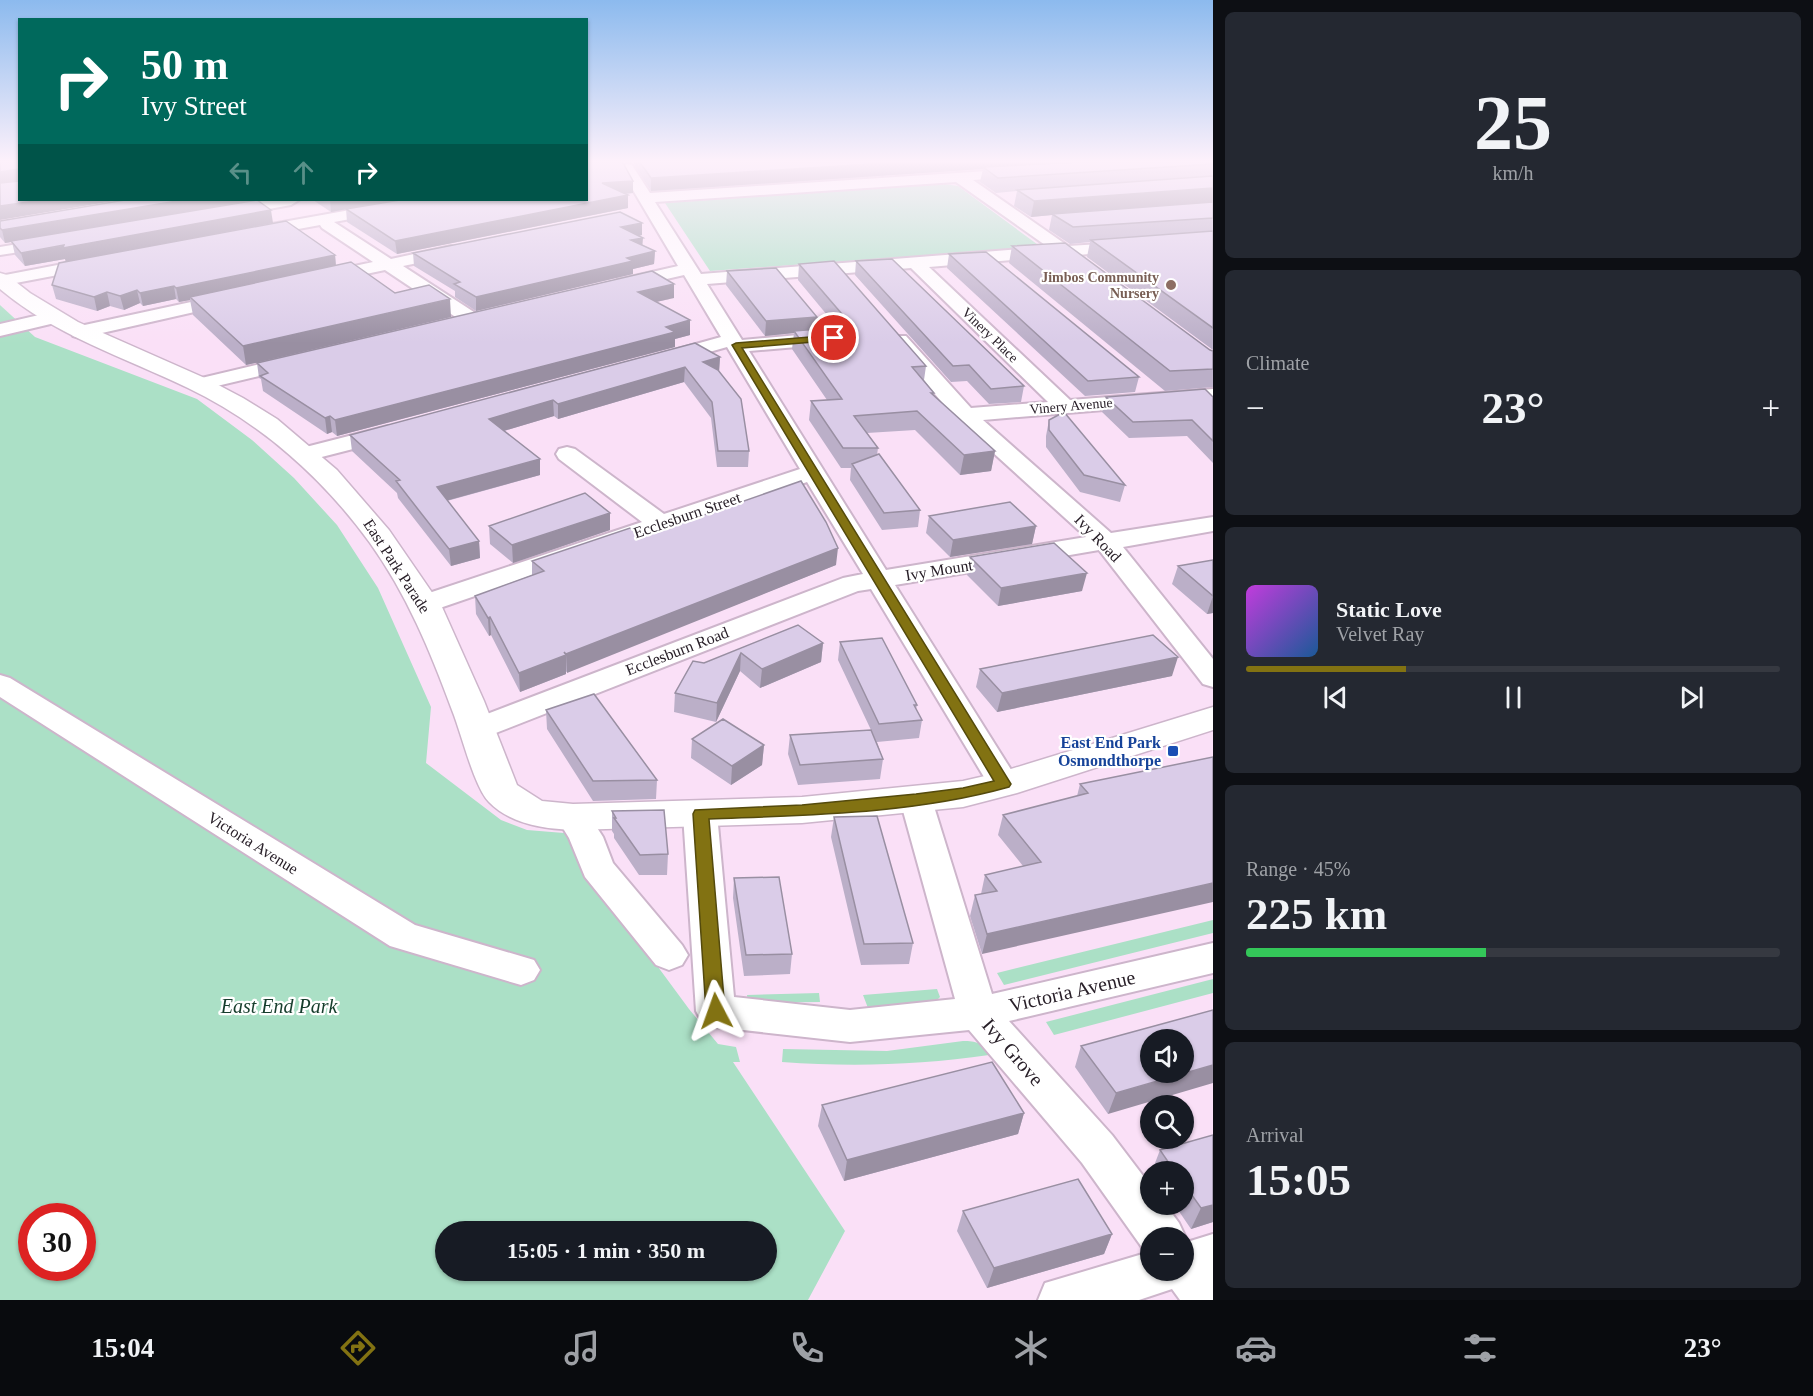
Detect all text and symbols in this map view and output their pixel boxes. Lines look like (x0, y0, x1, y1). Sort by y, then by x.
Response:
icon: right (42, 42, 120, 120)
text: 50 m (141, 42, 229, 88)
text: 25 (1474, 79, 1552, 166)
text: Ivy Street (141, 91, 247, 121)
icon: left (224, 156, 257, 189)
icon: ahead (287, 156, 320, 189)
icon: right (350, 156, 383, 189)
text: km/h (1492, 162, 1534, 184)
place label: Jimbos Community Nursery (1041, 270, 1159, 301)
marker: Jimbos Community Nursery (1164, 278, 1178, 292)
street label: Vinery Place (959, 305, 1021, 365)
pin (808, 312, 859, 363)
icon: arrive (817, 321, 850, 354)
text: Climate (1246, 352, 1309, 374)
text: 23° (1482, 383, 1545, 433)
text: − (1246, 390, 1265, 426)
text: + (1761, 390, 1780, 426)
street label: Vinery Avenue (1029, 395, 1113, 417)
street label: Ecclesburn Street (631, 488, 743, 541)
street label: Ivy Road (1071, 511, 1125, 566)
street label: East Park Parade (360, 516, 434, 616)
street label: Ivy Mount (904, 556, 975, 585)
text: Static Love (1336, 597, 1442, 622)
text: Velvet Ray (1336, 623, 1424, 645)
street label: Ecclesburn Road (623, 624, 731, 678)
icon: previous (1319, 681, 1352, 714)
icon: pause (1497, 681, 1530, 714)
icon: next (1675, 681, 1708, 714)
place label: East End Park Osmondthorpe (1058, 734, 1161, 770)
marker: East End Park Osmondthorpe (1166, 744, 1180, 758)
street label: Victoria Avenue (205, 808, 301, 878)
text: Range · 45% (1246, 858, 1350, 880)
text: 225 km (1246, 889, 1387, 939)
street label: Victoria Avenue (1007, 966, 1137, 1016)
position arrow (684, 979, 748, 1043)
park label: East End Park (220, 995, 338, 1017)
street label: Ivy Grove (977, 1014, 1048, 1091)
map controls (1140, 1029, 1194, 1281)
button: sound (1140, 1029, 1194, 1083)
button: search (1140, 1095, 1194, 1149)
text: Arrival (1246, 1124, 1304, 1146)
text: 15:05 (1246, 1155, 1351, 1205)
button: + (1140, 1161, 1194, 1215)
speed limit sign: 30 (18, 1203, 96, 1281)
button: − (1140, 1227, 1194, 1281)
text: 15:05 · 1 min · 350 m (507, 1238, 705, 1263)
icon: directions (337, 1327, 379, 1369)
icon: music (561, 1327, 603, 1369)
icon: phone (786, 1327, 828, 1369)
icon: climate (1010, 1327, 1052, 1369)
icon: car (1235, 1327, 1277, 1369)
icon: filters (1459, 1327, 1501, 1369)
text: 15:04 (91, 1333, 154, 1363)
text: 23° (1684, 1333, 1722, 1363)

